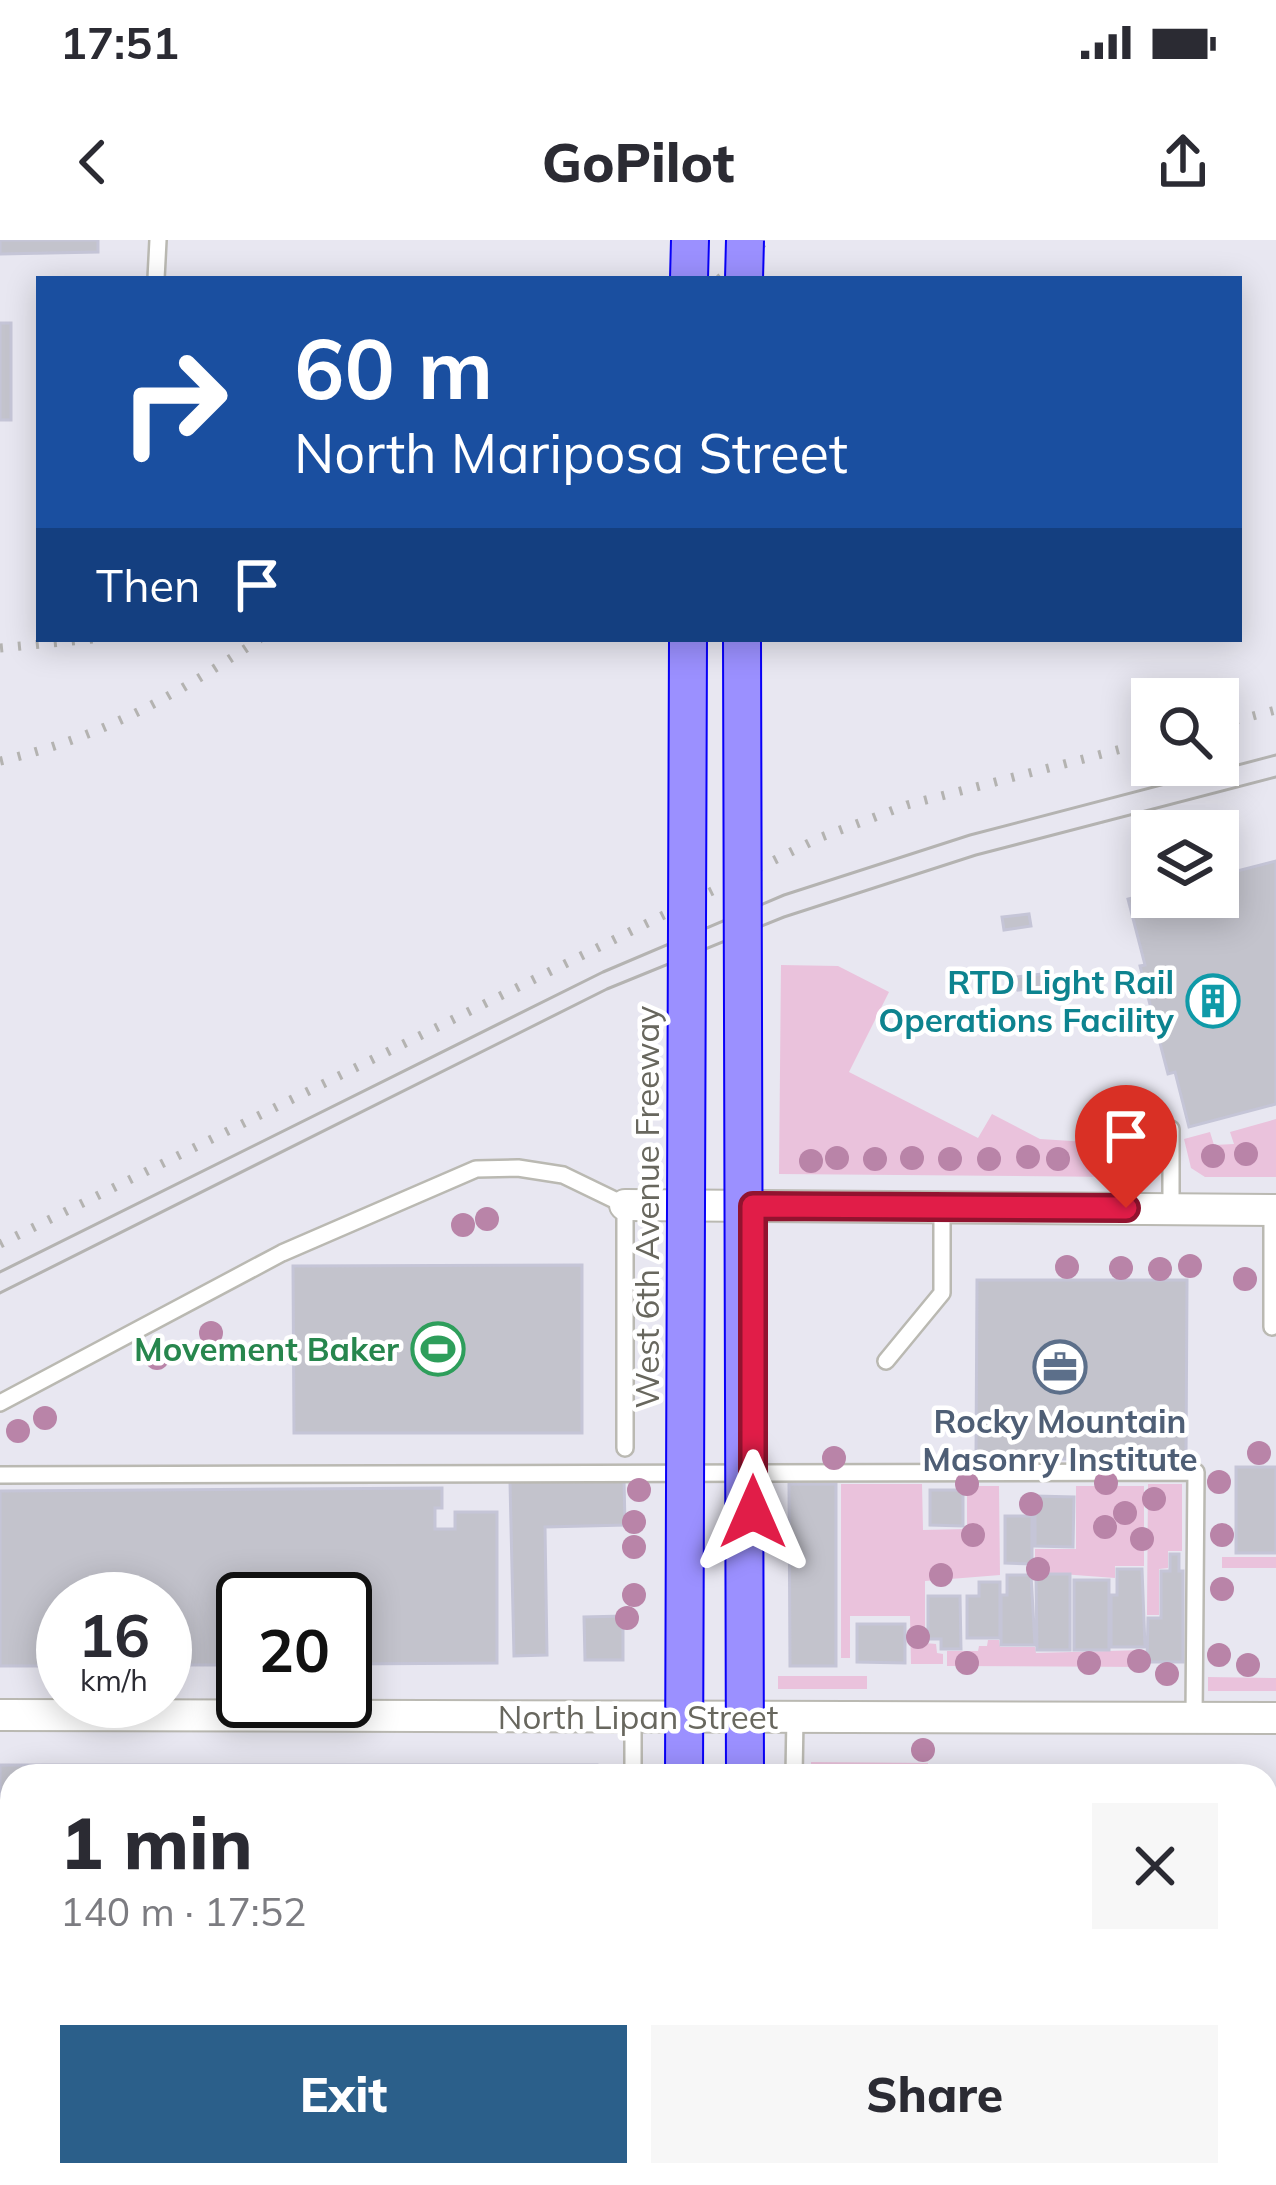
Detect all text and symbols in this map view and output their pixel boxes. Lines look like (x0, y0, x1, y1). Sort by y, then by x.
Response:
text: 17:51 (60, 14, 179, 70)
text: GoPilot (542, 128, 734, 196)
icon: back (60, 129, 126, 195)
icon: share (1150, 129, 1216, 195)
text: 60 m (294, 315, 493, 420)
icon: right (96, 324, 252, 480)
text: North Mariposa Street (294, 419, 848, 487)
icon: arrive (224, 552, 290, 618)
text: Then (96, 557, 200, 613)
map controls (1131, 678, 1239, 918)
button: search (1131, 678, 1239, 786)
button: layers (1131, 810, 1239, 918)
place label: RTD Light Rail Operations Facility (878, 961, 1174, 1040)
building icon: RTD Light Rail Operations Facility (1185, 973, 1241, 1029)
street label: West 6th Avenue Freeway (626, 1005, 667, 1409)
pin (1075, 1085, 1177, 1208)
icon: arrive (1093, 1103, 1159, 1169)
sports icon: Movement Baker (410, 1321, 466, 1377)
place label: Movement Baker (134, 1328, 399, 1369)
office icon: Rocky Mountain Masonry Institute (1032, 1339, 1088, 1395)
place label: Rocky Mountain Masonry Institute (922, 1400, 1198, 1479)
position arrow (690, 1449, 816, 1575)
speed limit sign: 20 (216, 1572, 372, 1728)
text: 16 (78, 1597, 150, 1672)
text: km/h (80, 1661, 148, 1699)
street label: North Lipan Street (498, 1696, 778, 1737)
text: 1 min (60, 1797, 253, 1887)
button: close (1092, 1803, 1218, 1929)
text: 140 m · 17:52 (60, 1887, 306, 1936)
button: Exit (60, 2025, 627, 2163)
button: Share (651, 2025, 1218, 2163)

